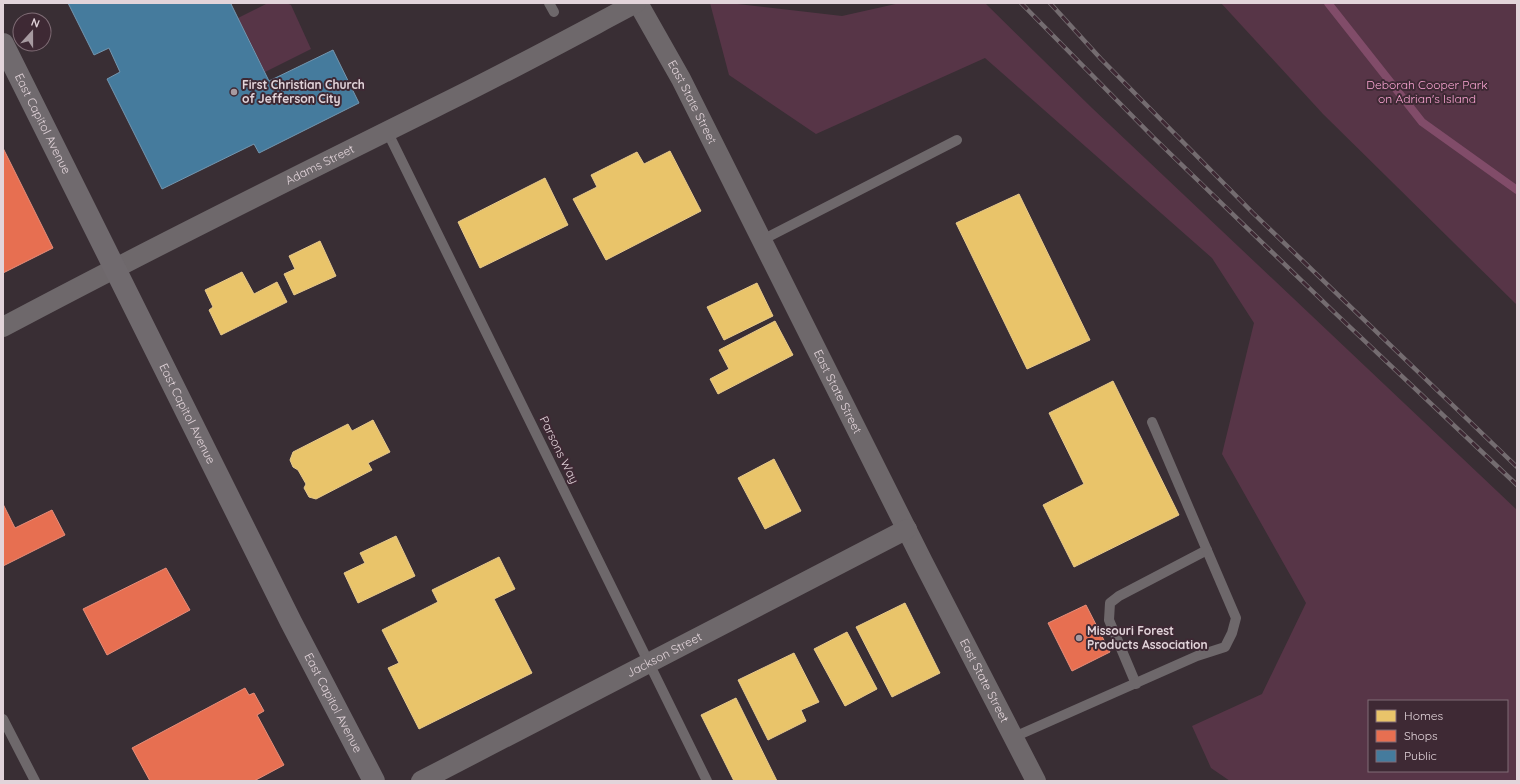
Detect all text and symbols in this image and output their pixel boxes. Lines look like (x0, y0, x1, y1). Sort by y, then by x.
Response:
north arrow (12, 12, 52, 52)
text: N (29, 15, 42, 31)
street label: East State Street (665, 57, 720, 146)
street label: East Capitol Avenue (12, 71, 75, 176)
place label: First Christian Church of Jefferson City (242, 77, 365, 106)
park label: Deborah Cooper Park on Adrian's Island (1366, 77, 1488, 106)
marker: First Christian Church of Jefferson City (229, 87, 239, 97)
street label: Adams Street (283, 141, 357, 188)
street label: East State Street (811, 347, 865, 436)
street label: East Capitol Avenue (156, 361, 219, 466)
street label: Parsons Way (537, 414, 582, 486)
place label: Missouri Forest Products Association (1087, 623, 1208, 652)
street label: Jackson Street (624, 629, 704, 680)
marker: Missouri Forest Products Association (1074, 633, 1084, 643)
street label: East State Street (957, 636, 1012, 725)
street label: East Capitol Avenue (301, 650, 366, 755)
legend (1368, 700, 1508, 772)
text: Homes (1404, 708, 1444, 723)
text: Shops (1404, 728, 1438, 743)
text: Public (1404, 748, 1437, 763)

